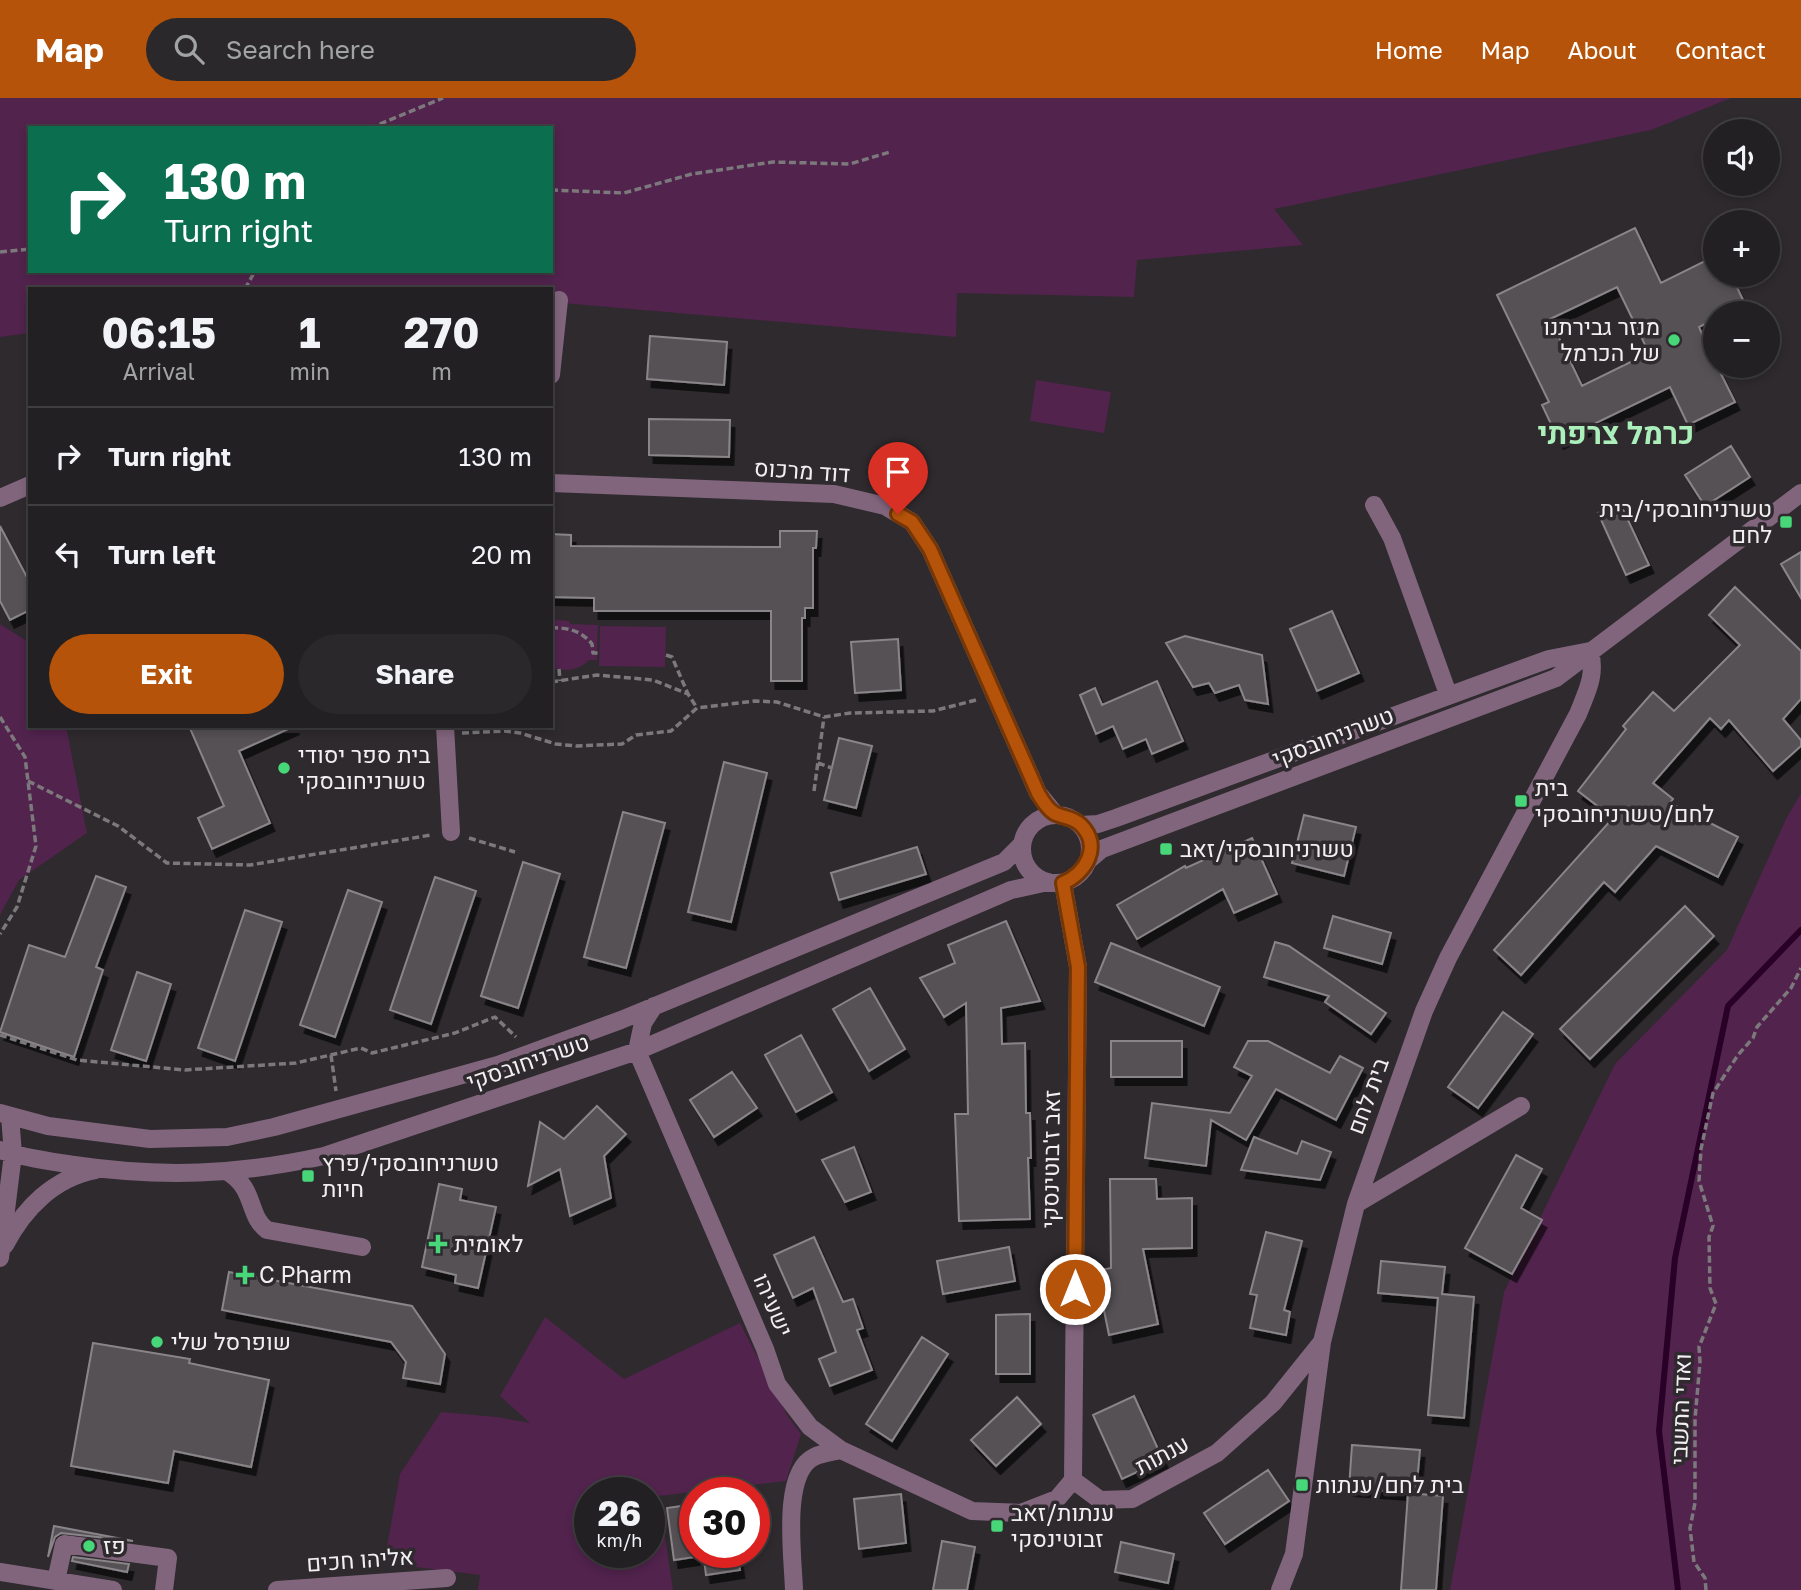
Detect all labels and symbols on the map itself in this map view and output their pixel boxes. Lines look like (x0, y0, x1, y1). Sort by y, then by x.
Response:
place label: מנזר גבירתנו של הכרמל (1543, 312, 1660, 366)
marker: מנזר גבירתנו של הכרמל (1666, 332, 1682, 348)
district label: כרמל צרפתי (1538, 415, 1694, 451)
pin (868, 442, 928, 514)
street label: דוד מרכוס (753, 453, 851, 487)
place label: טשרניחובסקי/בית לחם (1600, 494, 1772, 548)
marker: טשרניחובסקי/בית לחם (1778, 514, 1794, 530)
street label: טשרניחובסקי (1268, 700, 1397, 772)
place label: בית ספר יסודי טשרניחובסקי (298, 740, 431, 794)
marker: בית ספר יסודי טשרניחובסקי (276, 760, 292, 776)
place label: בית לחם/טשרניחובסקי (1535, 773, 1714, 827)
marker: בית לחם/טשרניחובסקי (1513, 793, 1529, 809)
place label: טשרניחובסקי/זאב (1180, 834, 1354, 862)
marker: טשרניחובסקי/זאב (1158, 841, 1174, 857)
street label: טשרניחובסקי (463, 1027, 593, 1095)
street label: בית לחם (1340, 1053, 1394, 1138)
street label: זאב ז'בוטינסקי (1035, 1090, 1065, 1228)
place label: טשרניחובסקי/פרץ חיות (322, 1148, 499, 1202)
marker: טשרניחובסקי/פרץ חיות (300, 1168, 316, 1184)
place label: לאומית (454, 1229, 523, 1257)
marker: לאומית (428, 1234, 448, 1254)
position arrow (1038, 1252, 1112, 1326)
place label: C Pharm (259, 1260, 352, 1288)
marker: C Pharm (237, 1267, 253, 1283)
street label: ישעיהו (748, 1269, 800, 1340)
place label: שופרסל שלי (171, 1327, 291, 1355)
marker: שופרסל שלי (149, 1334, 165, 1350)
street label: ואדי התשבי (1664, 1353, 1696, 1465)
street label: ענתות (1130, 1428, 1193, 1480)
place label: בית לחם/ענתות (1316, 1470, 1464, 1498)
speed limit sign: 30 (679, 1477, 770, 1568)
marker: בית לחם/ענתות (1294, 1477, 1310, 1493)
place label: ענתות/זאב זבוטינסקי (1011, 1498, 1114, 1552)
marker: ענתות/זאב זבוטינסקי (989, 1518, 1005, 1534)
place label: פז (103, 1531, 126, 1559)
marker: פז (81, 1538, 97, 1554)
street label: אליהו חכים (305, 1541, 415, 1577)

